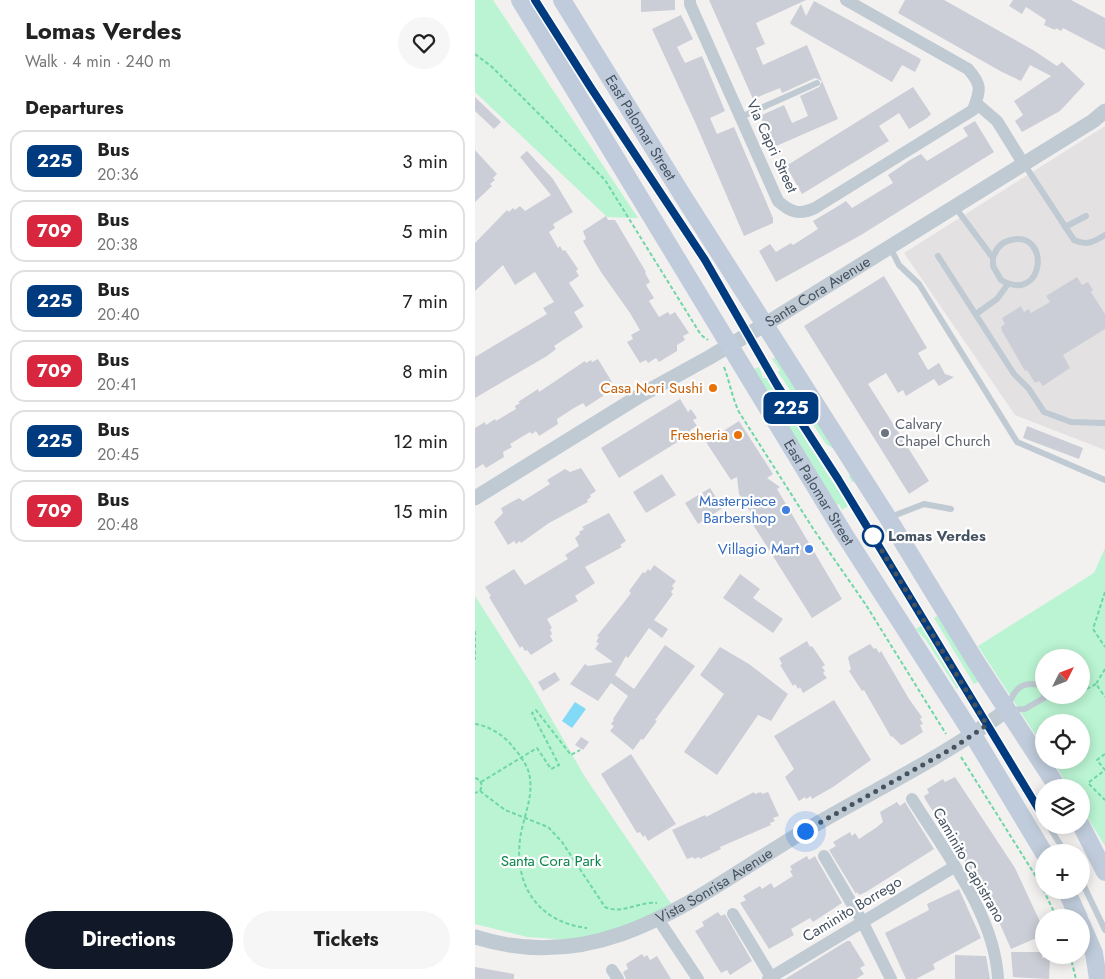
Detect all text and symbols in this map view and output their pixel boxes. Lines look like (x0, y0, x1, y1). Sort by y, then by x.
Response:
text: Lomas Verdes (25, 13, 181, 48)
button: heart (398, 17, 450, 69)
text: Walk · 4 min · 240 m (25, 50, 171, 73)
street label: East Palomar Street (600, 71, 682, 185)
text: Departures (25, 94, 124, 121)
street label: Via Capri Street (741, 96, 803, 197)
text: Bus (97, 136, 129, 163)
text: 225 (37, 148, 72, 174)
text: 3 min (402, 148, 448, 175)
text: 20:36 (97, 163, 139, 186)
text: Bus (97, 206, 129, 233)
text: 709 (37, 218, 72, 244)
text: 5 min (402, 218, 448, 245)
text: 20:38 (97, 233, 138, 256)
street label: Santa Cora Avenue (760, 250, 875, 333)
text: Bus (97, 276, 129, 303)
text: 225 (37, 288, 72, 314)
text: 7 min (403, 288, 448, 315)
text: 20:40 (97, 303, 140, 326)
text: Bus (97, 346, 129, 373)
text: 709 (37, 358, 72, 384)
text: 8 min (402, 358, 448, 385)
text: 20:41 (97, 373, 137, 396)
place label: Casa Nori Sushi (600, 377, 703, 399)
marker: Casa Nori Sushi (707, 382, 719, 394)
line badge: 225 (762, 392, 820, 424)
text: 225 (773, 395, 809, 421)
place label: Calvary Chapel Church (895, 413, 991, 452)
text: Bus (97, 416, 129, 443)
place label: Fresheria (670, 424, 728, 446)
marker: Calvary Chapel Church (879, 427, 891, 439)
text: 225 (37, 428, 72, 454)
text: 12 min (393, 428, 448, 455)
marker: Fresheria (732, 429, 744, 441)
street label: East Palomar Street (778, 435, 860, 550)
text: 20:45 (97, 443, 139, 466)
text: Bus (97, 486, 129, 513)
place label: Masterpiece Barbershop (699, 490, 776, 529)
text: 709 (37, 498, 72, 524)
text: 15 min (393, 498, 448, 525)
marker: Masterpiece Barbershop (780, 504, 792, 516)
text: 20:48 (97, 513, 139, 536)
marker: Lomas Verdes (862, 525, 884, 547)
place label: Lomas Verdes (888, 525, 986, 547)
place label: Villagio Mart (718, 538, 799, 560)
marker: Villagio Mart (803, 543, 815, 555)
north arrow (1035, 649, 1090, 704)
map controls (1035, 649, 1090, 964)
button: locate (1035, 714, 1090, 769)
button: layers (1035, 779, 1090, 834)
street label: Caminito Capistrano (927, 804, 1011, 926)
your location (793, 819, 818, 844)
street label: Vista Sonrisa Avenue (652, 842, 777, 929)
button: + (1035, 844, 1090, 899)
park label: Santa Cora Park (501, 850, 602, 872)
street label: Caminito Borrego (798, 871, 906, 947)
button: − (1035, 909, 1090, 964)
button: Directions (25, 911, 233, 969)
button: Tickets (243, 911, 450, 969)

